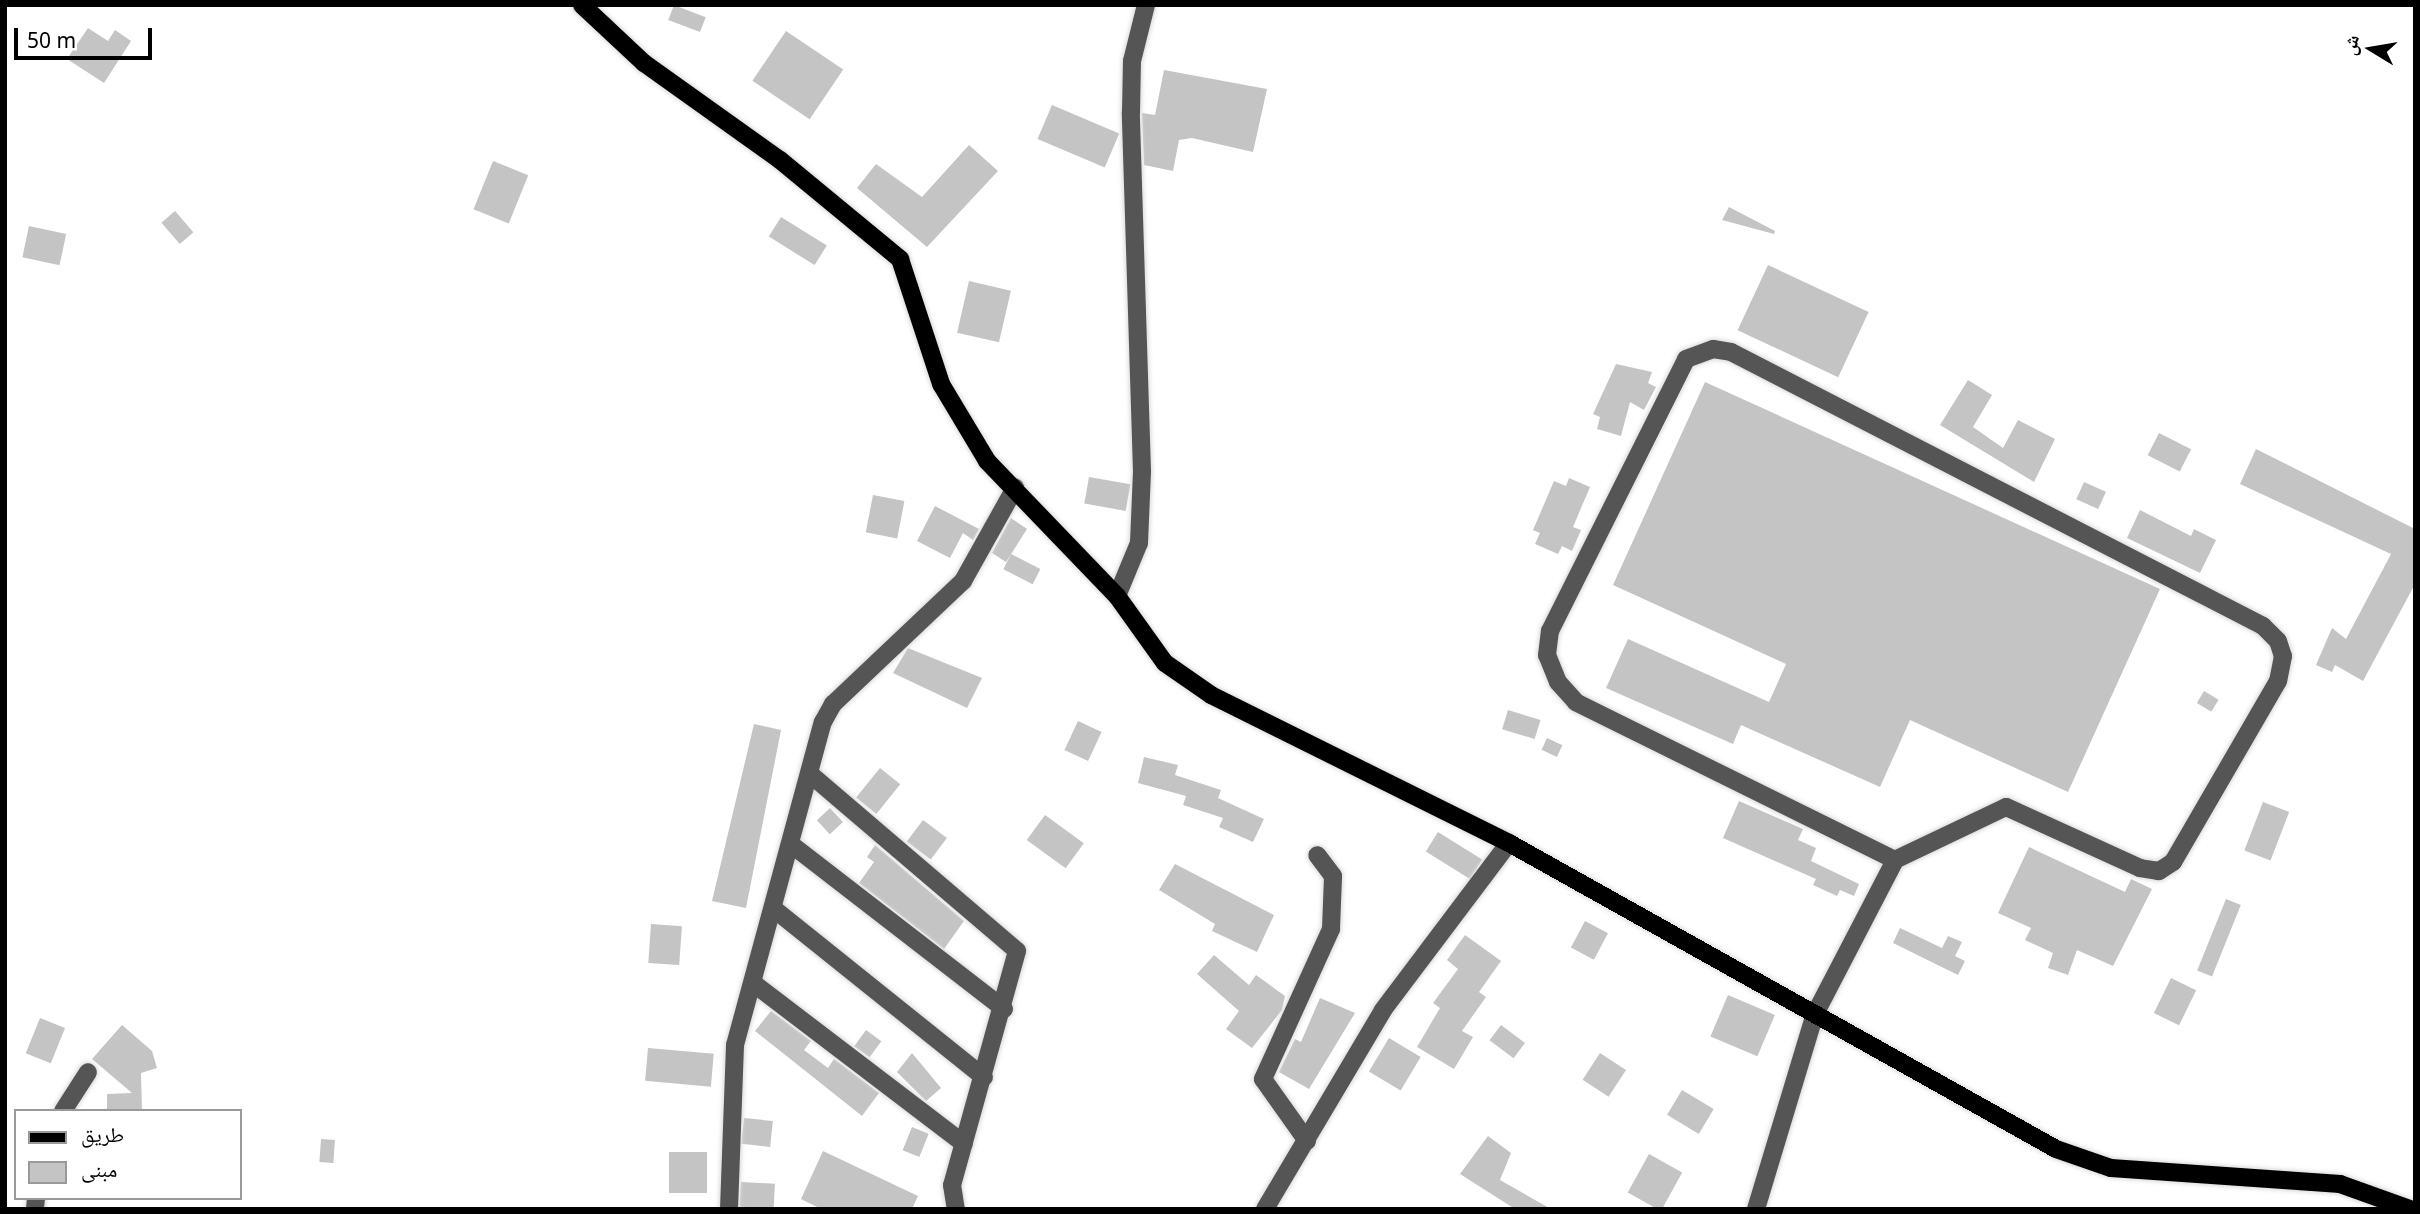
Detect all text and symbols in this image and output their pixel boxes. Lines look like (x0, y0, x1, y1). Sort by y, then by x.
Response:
scale bar (18, 14, 156, 58)
north arrow (2336, 14, 2406, 84)
text: 50 m (27, 26, 76, 54)
text: ش (2336, 33, 2365, 57)
legend (14, 1109, 242, 1200)
text: طريق (81, 1120, 124, 1148)
text: مبنى (81, 1155, 117, 1183)

